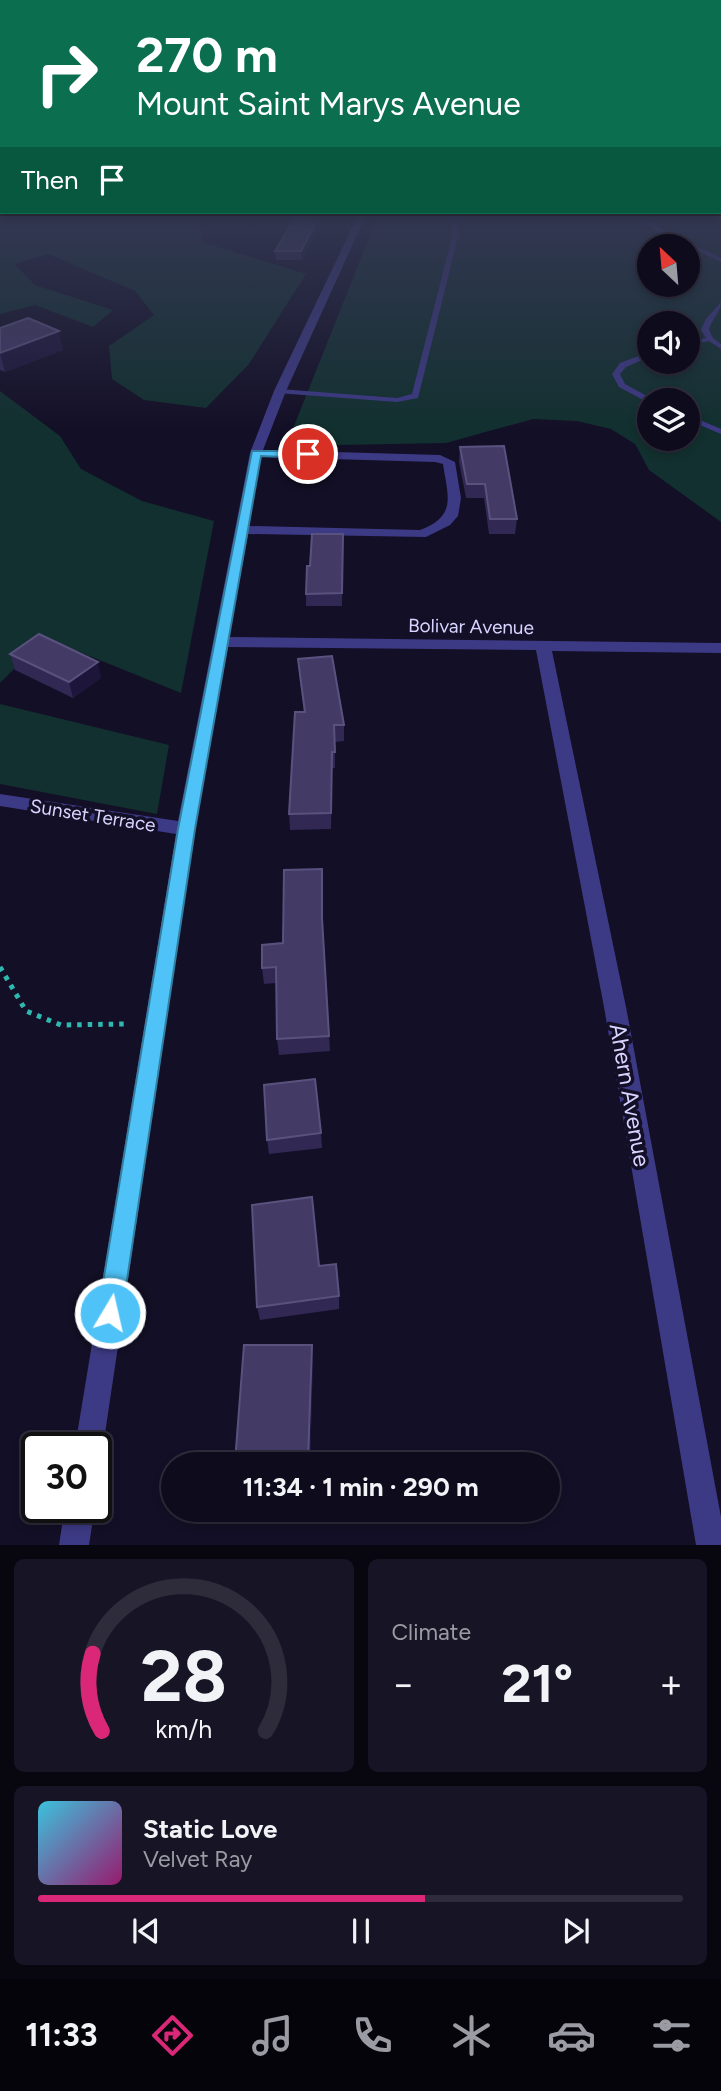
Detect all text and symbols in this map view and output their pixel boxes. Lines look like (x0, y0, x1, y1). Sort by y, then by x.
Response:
text: 270 m (136, 25, 278, 84)
icon: right (21, 28, 112, 119)
text: Mount Saint Marys Avenue (136, 85, 521, 123)
icon: arrive (93, 161, 131, 199)
text: Then (21, 164, 79, 196)
north arrow (637, 234, 700, 298)
map controls (637, 234, 700, 451)
button: sound (637, 311, 700, 374)
button: layers (637, 388, 700, 451)
pin (278, 424, 338, 484)
icon: arrive (289, 435, 327, 473)
street label: Bolivar Avenue (408, 614, 534, 639)
street label: Sunset Terrace (28, 794, 157, 837)
street label: Ahern Avenue (604, 1021, 656, 1169)
position arrow (73, 1276, 147, 1350)
speed limit sign: 30 (21, 1432, 112, 1523)
text: 11:34 · 1 min · 290 m (242, 1471, 479, 1503)
text: Climate (392, 1618, 471, 1646)
text: 28 (140, 1633, 227, 1720)
text: 21° (501, 1653, 573, 1715)
text: − (392, 1661, 415, 1707)
text: + (659, 1661, 683, 1707)
text: km/h (155, 1714, 212, 1744)
text: Static Love (143, 1813, 277, 1845)
text: Velvet Ray (143, 1845, 252, 1873)
icon: previous (127, 1912, 165, 1950)
icon: pause (342, 1912, 380, 1950)
icon: next (557, 1912, 595, 1950)
icon: directions (148, 2011, 197, 2060)
icon: music (248, 2011, 297, 2060)
icon: phone (348, 2011, 397, 2060)
icon: climate (447, 2011, 496, 2060)
icon: car (547, 2011, 596, 2060)
icon: filters (647, 2011, 696, 2060)
text: 11:33 (25, 2016, 98, 2054)

